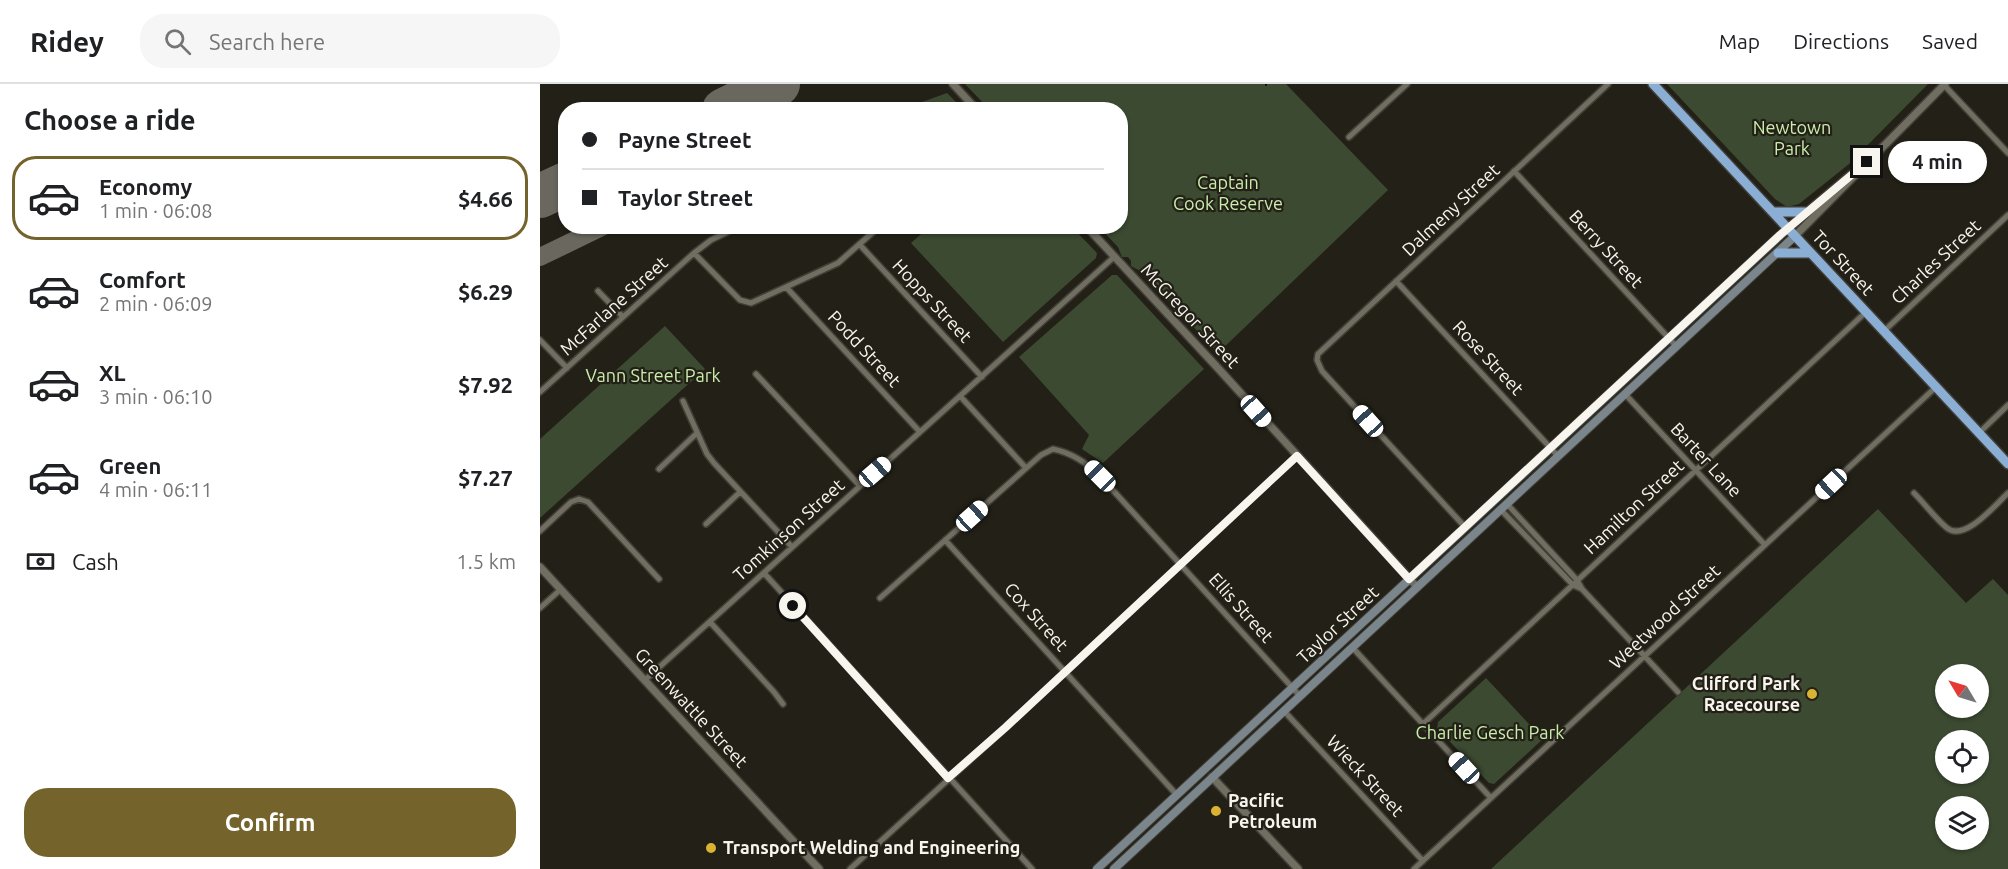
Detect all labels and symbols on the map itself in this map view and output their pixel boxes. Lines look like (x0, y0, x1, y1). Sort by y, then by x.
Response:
park label: Newtown Park (1753, 117, 1831, 158)
callout: 4 min (1888, 141, 1987, 183)
route end (1853, 148, 1880, 175)
street label: Dalmeny Street (1398, 159, 1503, 259)
park label: Captain Cook Reserve (1173, 172, 1283, 213)
street label: Berry Street (1566, 205, 1648, 291)
street label: Charles Street (1887, 215, 1984, 308)
street label: Tor Street (1809, 226, 1879, 299)
street label: McFarlane Street (556, 252, 671, 359)
street label: Hopps Street (889, 255, 976, 346)
street label: McGregor Street (1137, 259, 1244, 371)
street label: Podd Street (824, 306, 905, 390)
street label: Rose Street (1449, 316, 1528, 398)
park label: Vann Street Park (585, 365, 721, 385)
car (1237, 392, 1275, 430)
car (1349, 402, 1387, 440)
street label: Barter Lane (1667, 418, 1746, 501)
car (856, 453, 894, 491)
street label: Hamilton Street (1579, 455, 1687, 557)
car (1081, 457, 1119, 495)
car (1812, 465, 1850, 503)
street label: Tomkinson Street (729, 474, 848, 584)
car (953, 497, 991, 535)
street label: Weetwood Street (1605, 560, 1724, 672)
street label: Ellis Street (1206, 569, 1278, 646)
street label: Cox Street (1001, 578, 1073, 655)
street label: Taylor Street (1293, 582, 1382, 667)
route start (779, 592, 806, 619)
street label: Greenwattle Street (631, 644, 752, 771)
north arrow (1935, 664, 1989, 718)
place label: Clifford Park Racecourse (1692, 673, 1800, 714)
marker: Clifford Park Racecourse (1805, 687, 1819, 701)
park label: Charlie Gesch Park (1416, 722, 1564, 742)
street label: Wieck Street (1323, 731, 1408, 820)
car (1445, 749, 1483, 787)
place label: Pacific Petroleum (1228, 790, 1317, 831)
marker: Pacific Petroleum (1209, 804, 1223, 818)
place label: Transport Welding and Engineering (723, 837, 1020, 857)
marker: Transport Welding and Engineering (704, 841, 718, 855)

